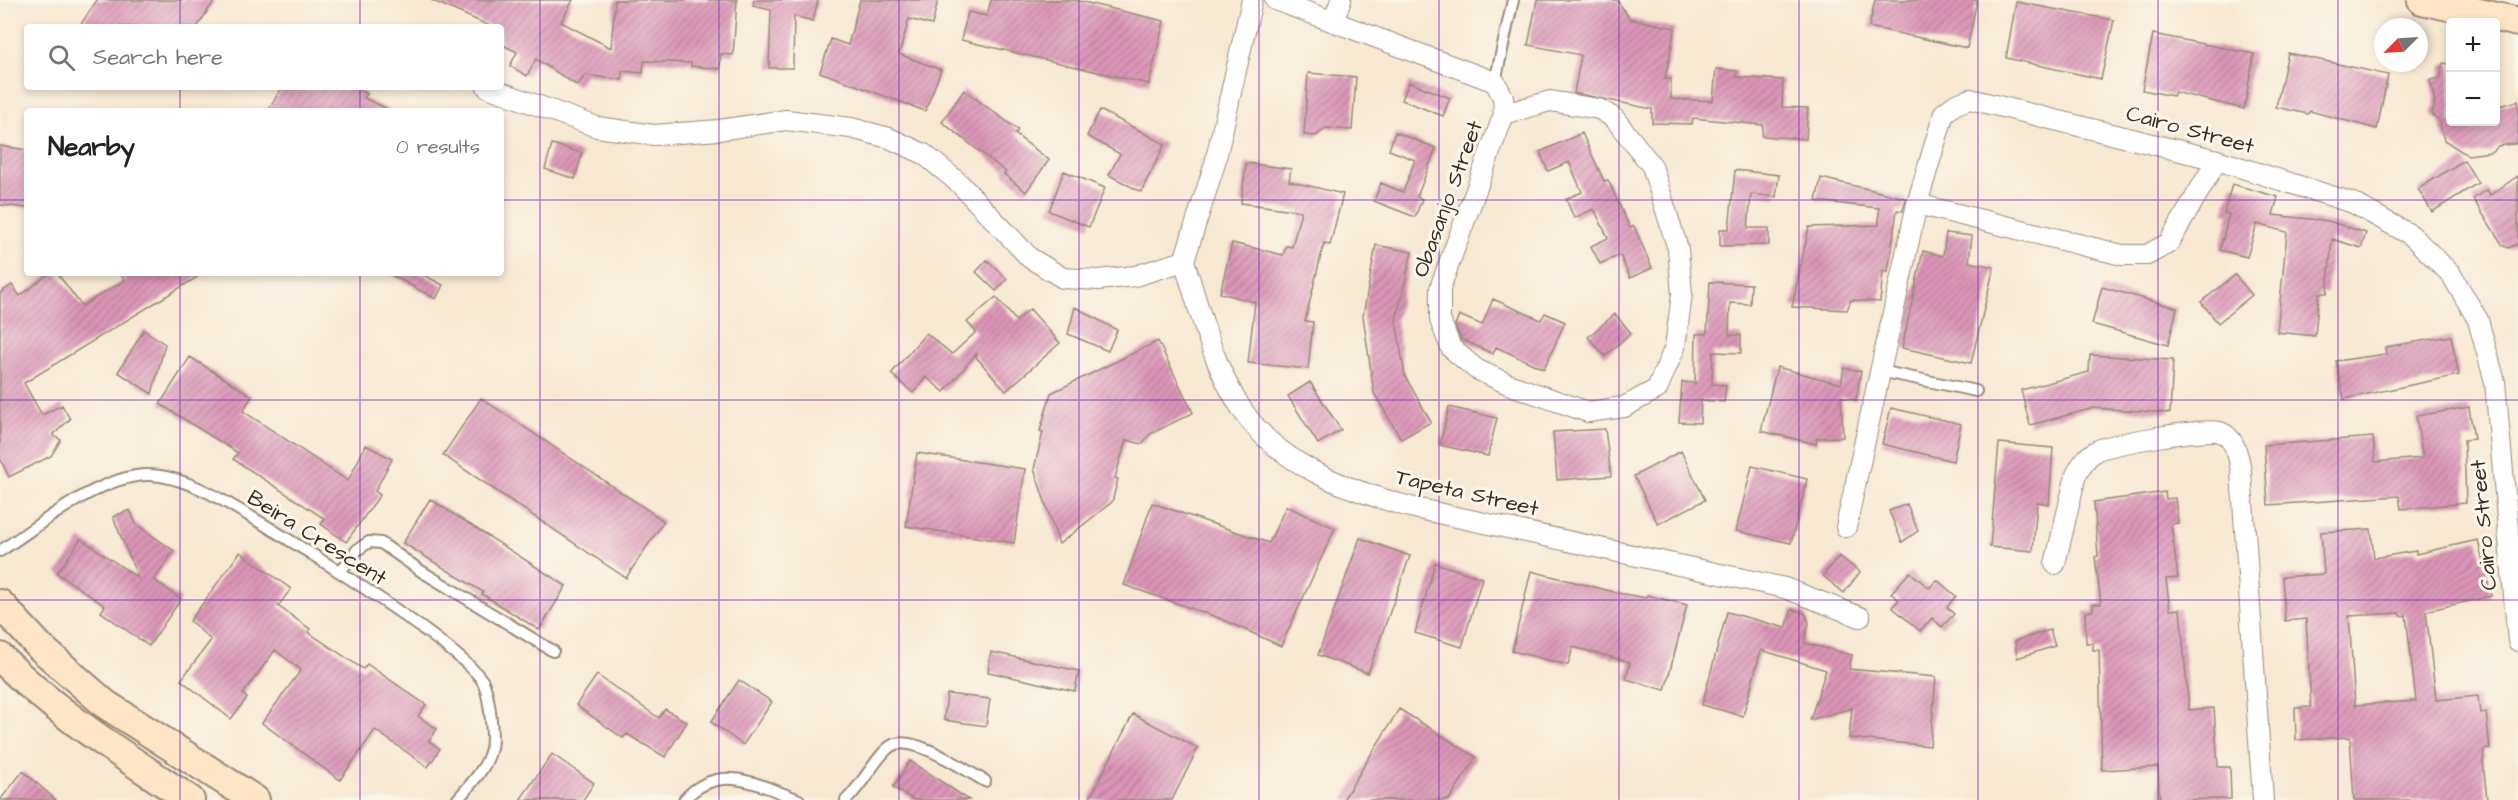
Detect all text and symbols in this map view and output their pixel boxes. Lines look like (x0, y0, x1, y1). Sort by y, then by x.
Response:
north arrow (2374, 18, 2428, 72)
map controls (2446, 18, 2500, 126)
button: + (2446, 18, 2500, 72)
search box (24, 24, 504, 90)
icon: search (45, 41, 78, 74)
text: Search here (93, 42, 223, 73)
button: − (2446, 72, 2500, 126)
street label: Cairo Street (2123, 98, 2258, 162)
street label: Obasanjo Street (1405, 116, 1491, 282)
text: Nearby (48, 129, 135, 165)
text: 0 results (396, 133, 480, 161)
street label: Cairo Street (2463, 458, 2505, 592)
street label: Tapeta Street (1392, 461, 1542, 525)
street label: Beira Crescent (241, 483, 393, 593)

